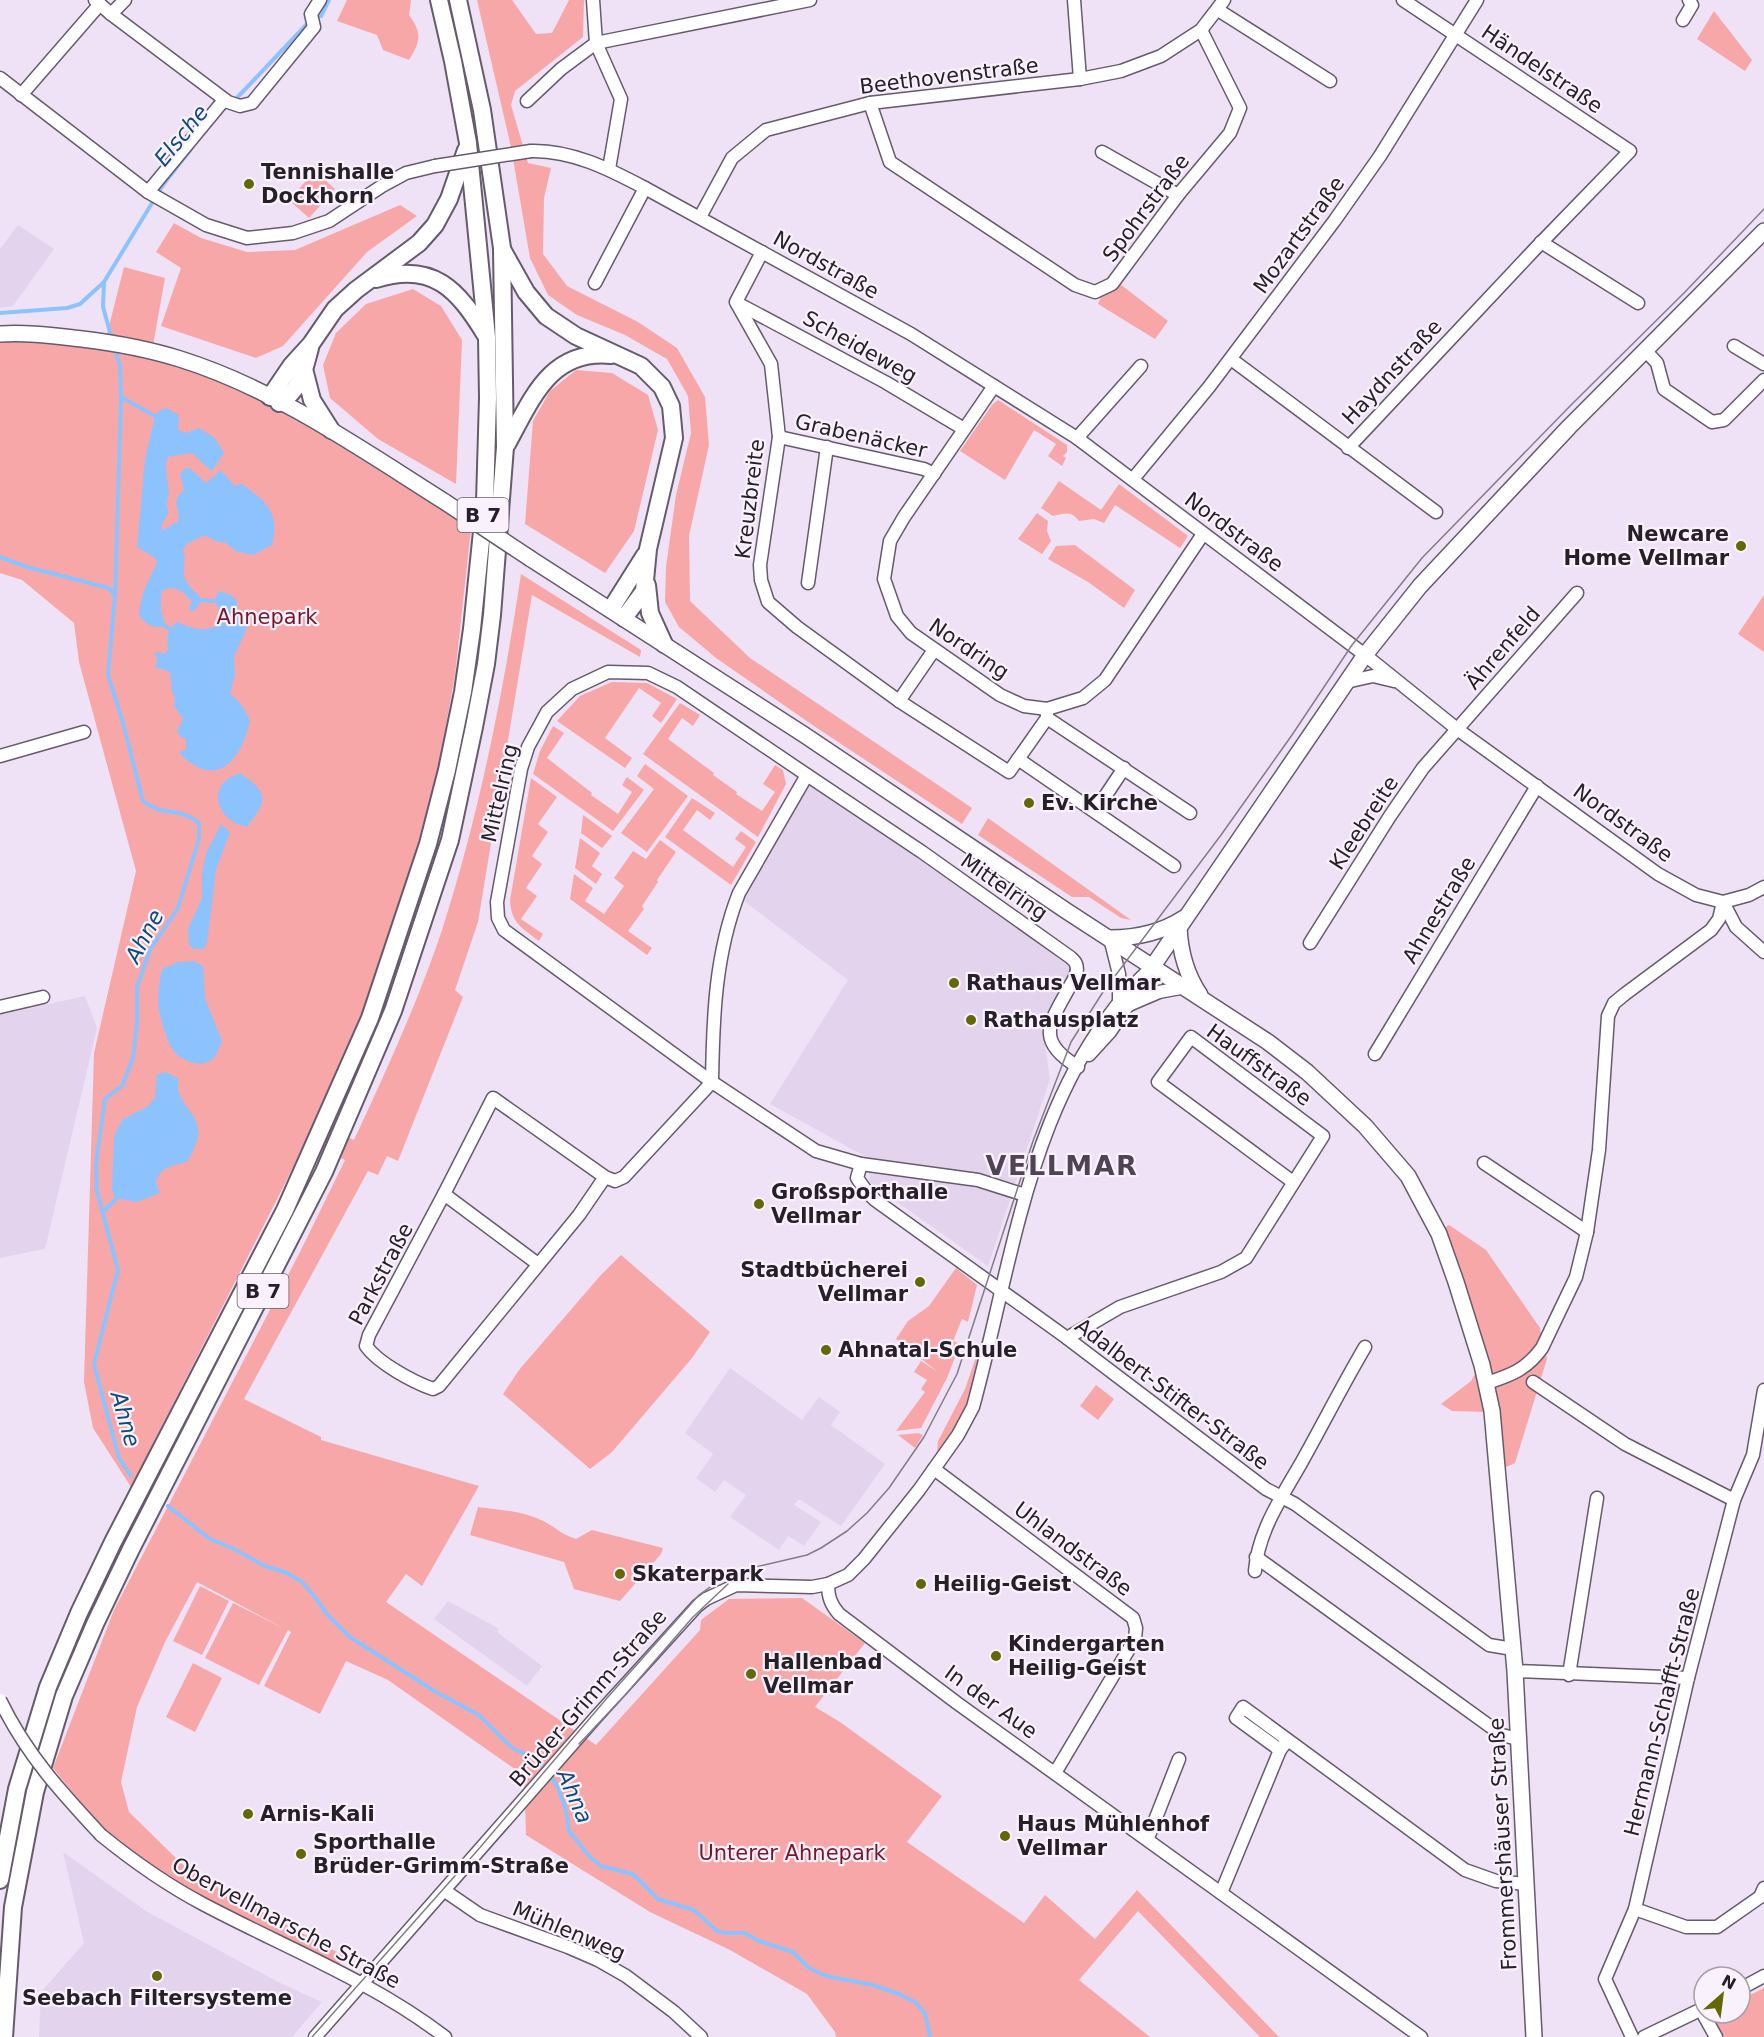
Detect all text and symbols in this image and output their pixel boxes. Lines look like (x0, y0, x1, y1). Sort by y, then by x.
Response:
street label: Händelstraße (1477, 20, 1607, 118)
street label: Beethovenstraße (858, 53, 1040, 99)
water label: Elsche (149, 100, 213, 171)
street label: Spohrstraße (1098, 150, 1194, 266)
place label: Tennishalle Dockhorn (261, 160, 394, 208)
street label: Mozartstraße (1249, 172, 1349, 298)
marker: Tennishalle Dockhorn (242, 177, 256, 191)
street label: Nordstraße (769, 226, 883, 304)
street label: Scheideweg (799, 306, 921, 388)
street label: Haydnstraße (1337, 315, 1447, 429)
street label: Grabenäcker (793, 409, 930, 463)
street label: Kreuzbreite (731, 438, 769, 560)
street label: Nordstraße (1180, 487, 1288, 577)
road number: B 7 (458, 498, 508, 532)
place label: Newcare Home Vellmar (1563, 522, 1730, 570)
marker: Newcare Home Vellmar (1734, 539, 1748, 553)
street label: Ährenfeld (1460, 601, 1545, 694)
park label: Ahnepark (217, 605, 318, 629)
street label: Nordring (924, 614, 1014, 684)
street label: Mittelring (477, 741, 523, 845)
street label: Kleebreite (1325, 772, 1403, 874)
street label: Nordstraße (1569, 779, 1677, 867)
place label: Ev. Kirche (1041, 791, 1158, 815)
marker: Ev. Kirche (1022, 796, 1036, 810)
street label: Mittelring (956, 848, 1052, 926)
street label: Ahnestraße (1398, 852, 1480, 968)
water label: Ahne (119, 905, 169, 969)
place label: Rathaus Vellmar (966, 971, 1161, 995)
marker: Rathaus Vellmar (947, 976, 961, 990)
place label: Rathausplatz (983, 1008, 1139, 1032)
marker: Rathausplatz (964, 1013, 978, 1027)
street label: Hauffstraße (1202, 1019, 1316, 1111)
district label: VELLMAR (986, 1150, 1138, 1181)
place label: Großsporthalle Vellmar (771, 1180, 948, 1228)
marker: Großsporthalle Vellmar (752, 1197, 766, 1211)
street label: Parkstraße (344, 1219, 418, 1329)
place label: Stadtbücherei Vellmar (740, 1258, 909, 1306)
road number: B 7 (238, 1274, 288, 1308)
marker: Stadtbücherei Vellmar (913, 1275, 927, 1289)
street label: Adalbert-Stifter-Straße (1070, 1313, 1274, 1475)
place label: Ahnatal-Schule (838, 1338, 1017, 1362)
marker: Ahnatal-Schule (819, 1343, 833, 1357)
water label: Ahne (105, 1387, 145, 1450)
street label: Uhlandstraße (1010, 1497, 1136, 1601)
place label: Skaterpark (632, 1562, 764, 1586)
marker: Skaterpark (613, 1567, 627, 1581)
place label: Heilig-Geist (933, 1572, 1071, 1596)
marker: Heilig-Geist (914, 1577, 928, 1591)
street label: Hermann-Schafft-Straße (1620, 1585, 1704, 1839)
street label: Brüder-Grimm-Straße (505, 1605, 671, 1791)
place label: Kindergarten Heilig-Geist (1008, 1632, 1165, 1680)
marker: Kindergarten Heilig-Geist (989, 1649, 1003, 1663)
place label: Hallenbad Vellmar (763, 1650, 883, 1698)
street label: In der Aue (940, 1660, 1042, 1744)
marker: Hallenbad Vellmar (744, 1667, 758, 1681)
street label: Frommershäuser Straße (1484, 1717, 1522, 1971)
water label: Ahna (551, 1764, 597, 1827)
place label: Arnis-Kali (260, 1802, 375, 1826)
marker: Arnis-Kali (241, 1807, 255, 1821)
place label: Haus Mühlenhof Vellmar (1017, 1812, 1210, 1860)
marker: Haus Mühlenhof Vellmar (998, 1829, 1012, 1843)
place label: Sporthalle Brüder-Grimm-Straße (313, 1830, 569, 1878)
park label: Unterer Ahnepark (698, 1841, 886, 1865)
marker: Sporthalle Brüder-Grimm-Straße (294, 1847, 308, 1861)
street label: Obervellmarsche Straße (168, 1853, 404, 1993)
street label: Mühlenweg (509, 1896, 629, 1966)
north arrow (1692, 1965, 1752, 2025)
marker: Seebach Filtersysteme (150, 1969, 164, 1983)
text: N (1718, 1971, 1739, 1994)
place label: Seebach Filtersysteme (22, 1986, 292, 2010)

